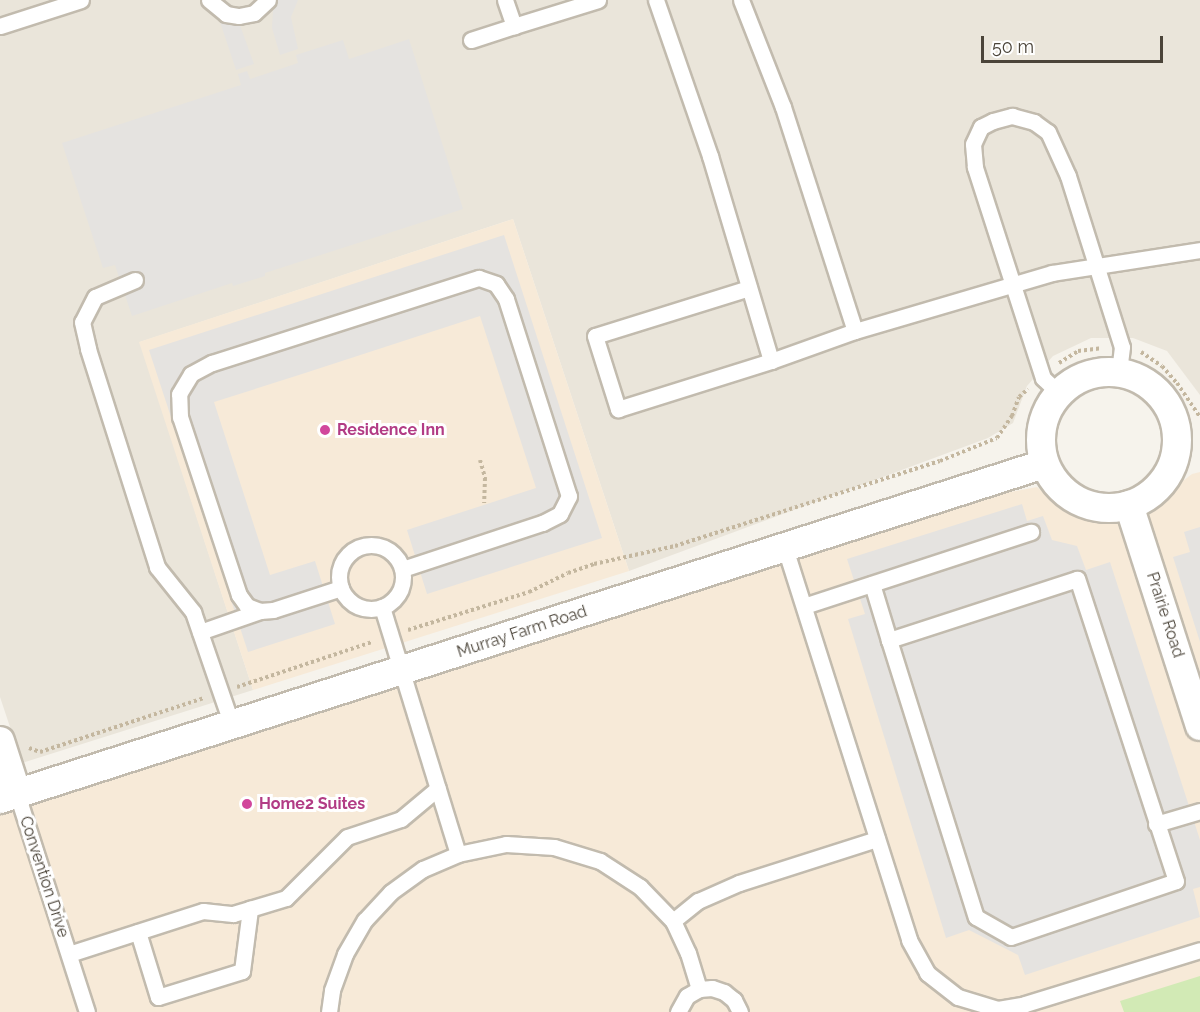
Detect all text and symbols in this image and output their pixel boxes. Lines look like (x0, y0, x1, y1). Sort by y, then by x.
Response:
scale bar (984, 24, 1166, 62)
text: 50 m (992, 36, 1034, 57)
place label: Residence Inn (337, 420, 445, 440)
marker: Residence Inn (318, 423, 332, 437)
street label: Prairie Road (1142, 570, 1188, 660)
street label: Murray Farm Road (454, 602, 590, 662)
place label: Home2 Suites (259, 794, 365, 814)
marker: Home2 Suites (240, 797, 254, 811)
street label: Convention Drive (15, 814, 73, 940)

